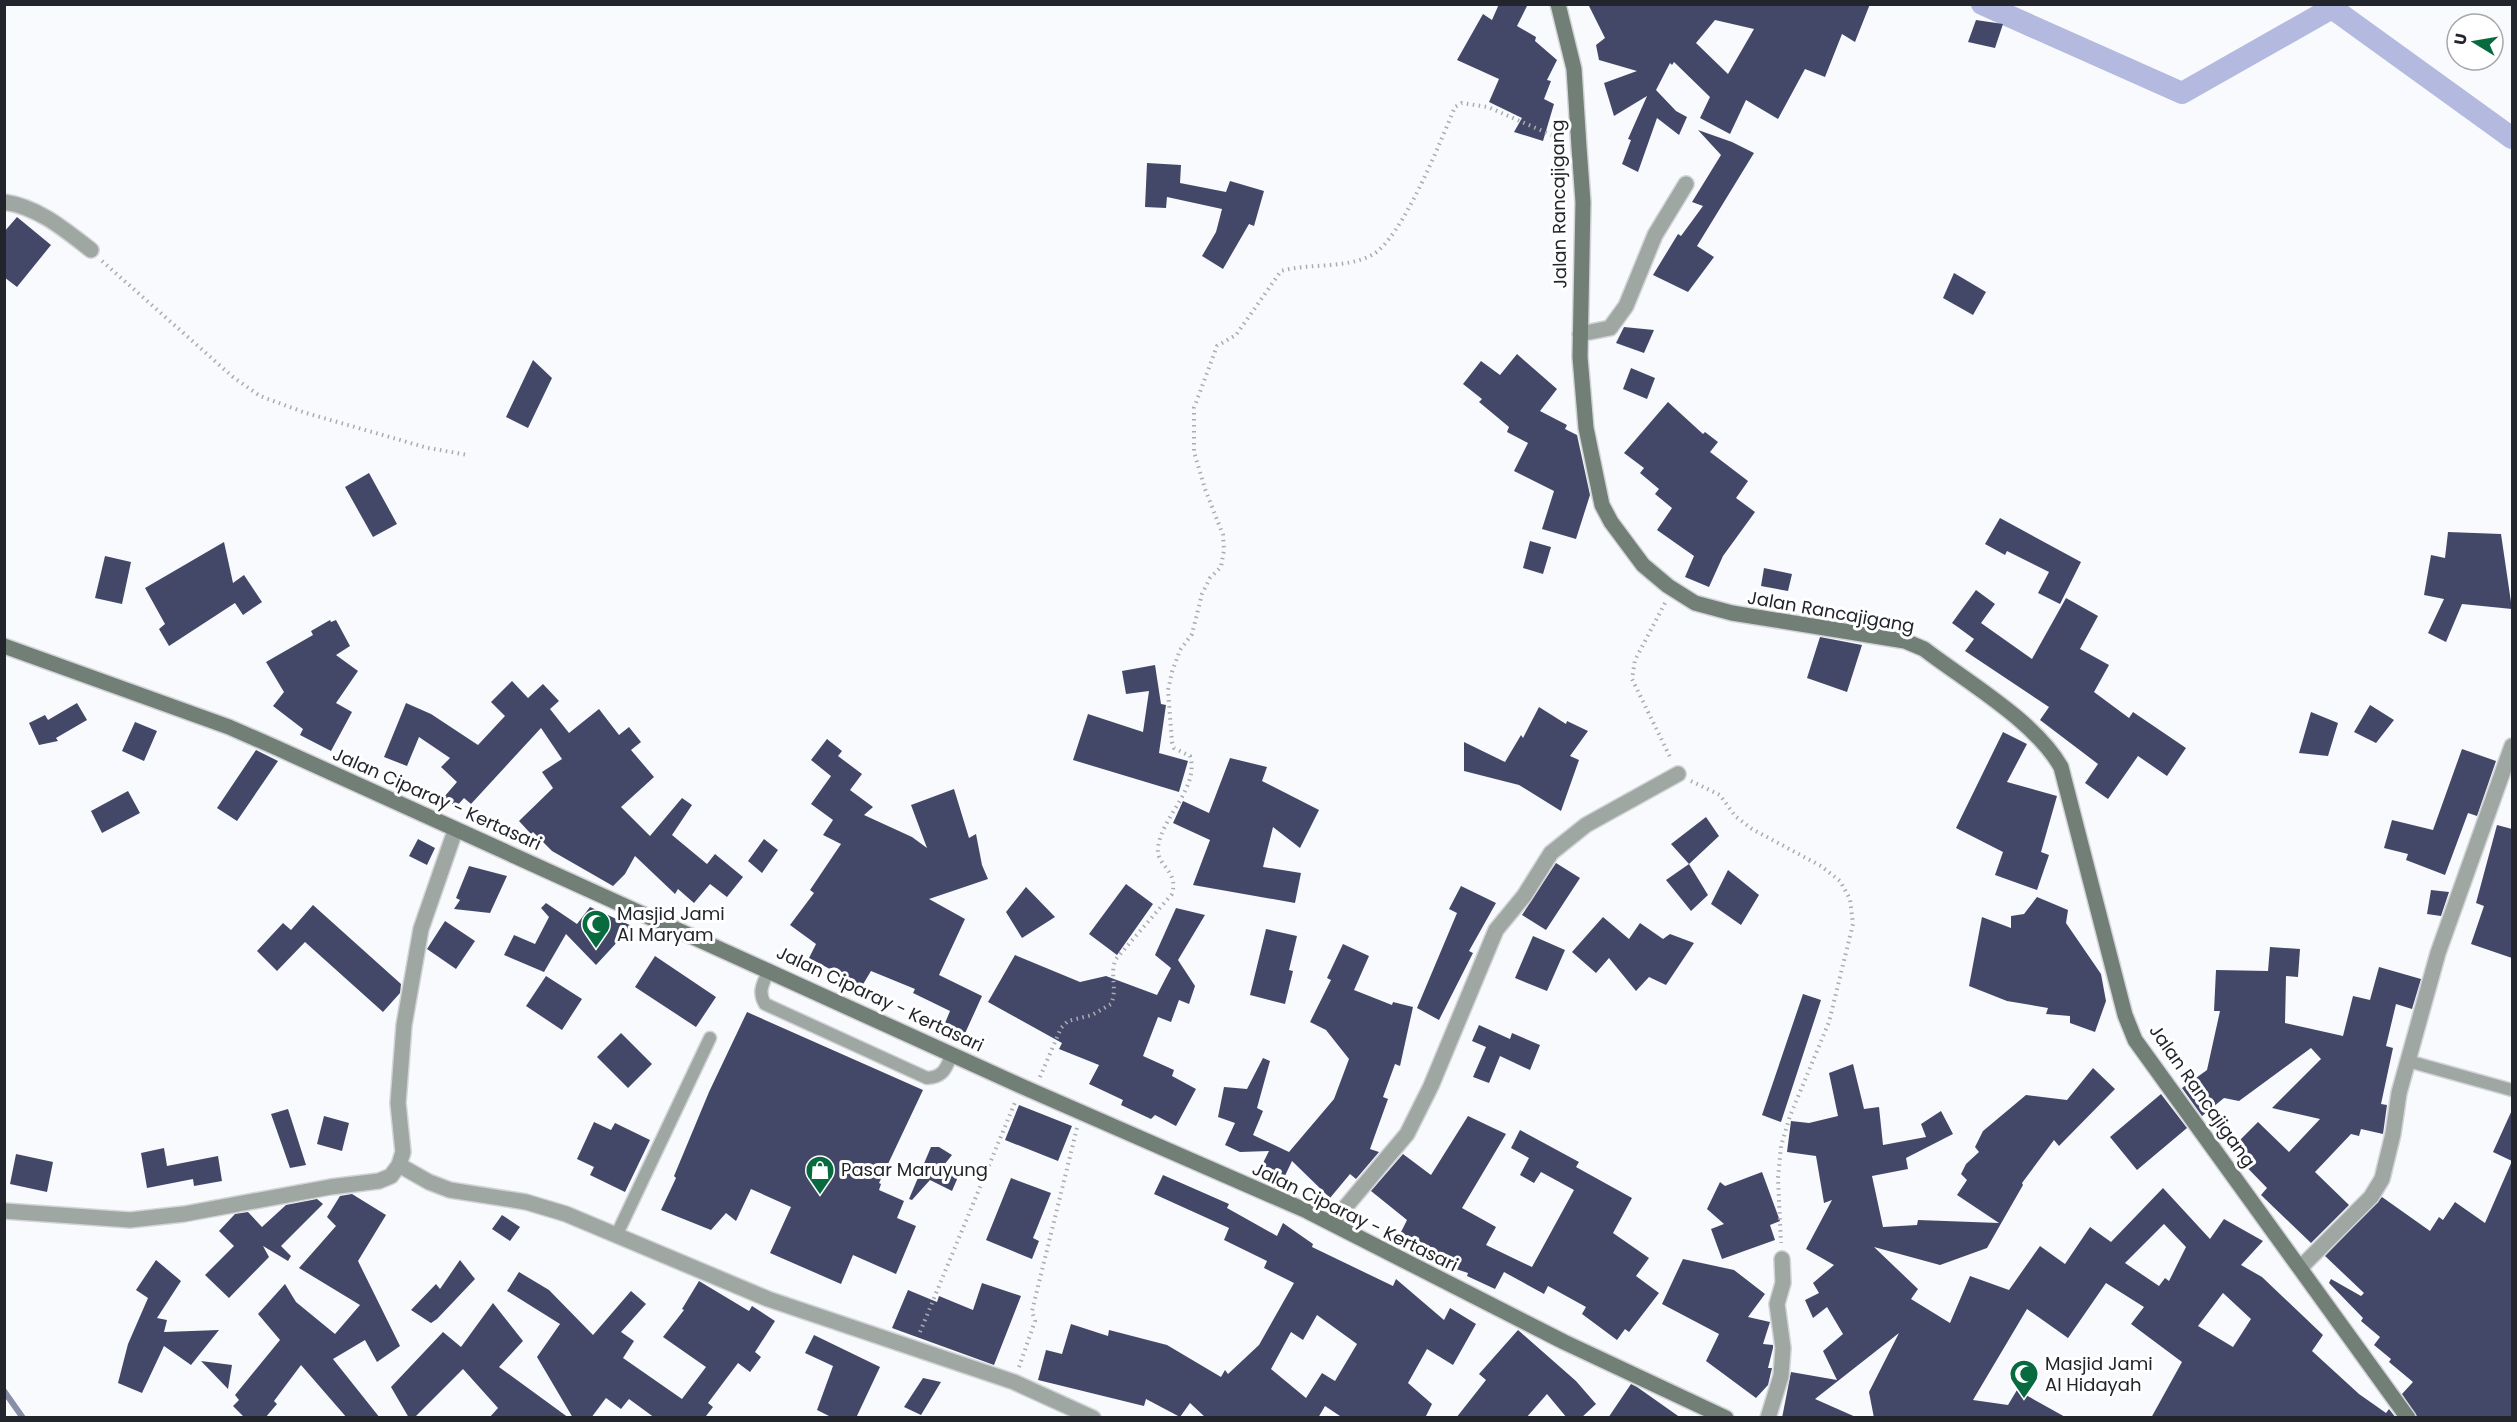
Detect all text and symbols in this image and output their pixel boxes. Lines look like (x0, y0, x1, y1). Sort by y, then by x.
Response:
north arrow (2445, 12, 2505, 72)
text: U (2448, 32, 2473, 47)
street label: Jalan Rancajigang (1545, 119, 1572, 289)
street label: Jalan Rancajigang (1746, 584, 1917, 639)
street label: Jalan Ciparay - Kertasari (329, 741, 545, 856)
place label: Masjid Jami Al Maryam (617, 901, 725, 947)
mosque icon: Masjid Jami Al Maryam (580, 908, 612, 950)
street label: Jalan Ciparay - Kertasari (773, 939, 988, 1058)
street label: Jalan Rancajigang (2144, 1019, 2261, 1172)
shop icon: Pasar Maruyung (804, 1154, 836, 1196)
street label: Jalan Ciparay - Kertasari (1248, 1156, 1462, 1277)
place label: Pasar Maruyung (841, 1157, 988, 1182)
place label: Masjid Jami Al Hidayah (2045, 1351, 2153, 1397)
mosque icon: Masjid Jami Al Hidayah (2008, 1358, 2040, 1400)

